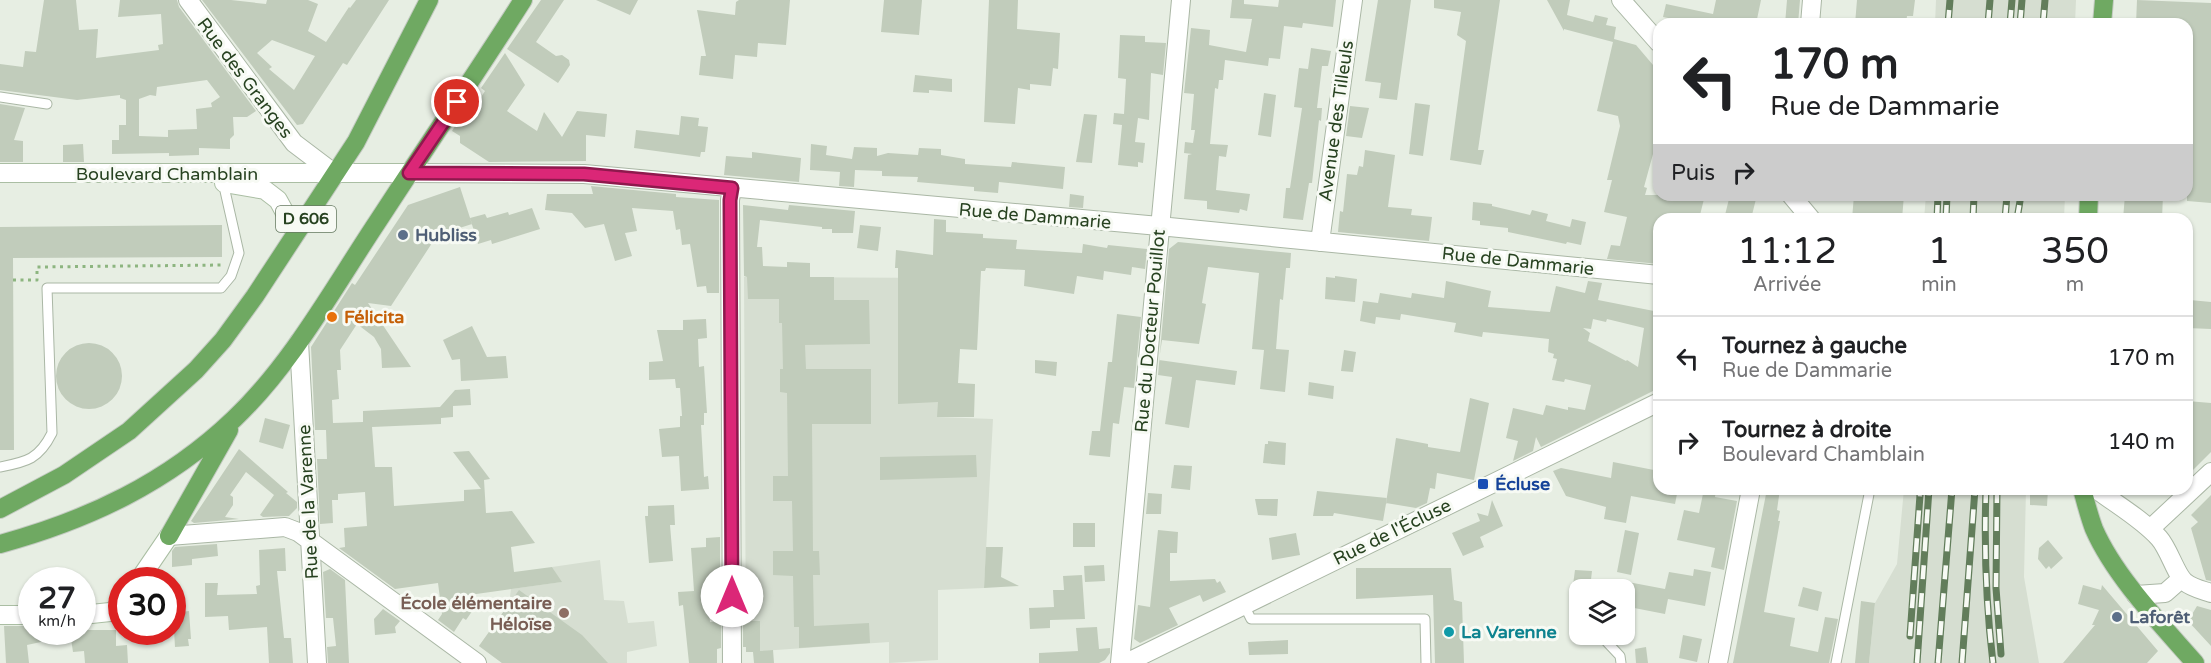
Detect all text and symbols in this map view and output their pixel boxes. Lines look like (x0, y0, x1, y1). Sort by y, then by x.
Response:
street label: Rue des Granges (192, 13, 298, 143)
street label: Avenue des Tilleuls (1314, 39, 1358, 203)
text: 170 m (1770, 39, 1899, 90)
icon: left (1671, 42, 1749, 120)
pin (431, 76, 482, 127)
icon: arrive (440, 85, 473, 118)
text: Rue de Dammarie (1770, 90, 2000, 123)
icon: right (1727, 156, 1760, 189)
text: Puis (1671, 160, 1715, 186)
street label: Boulevard Chamblain (76, 163, 258, 185)
street label: Rue de Dammarie (958, 198, 1112, 234)
road number: D 606 (276, 206, 336, 232)
place label: Hubliss (415, 224, 477, 246)
marker: Hubliss (396, 228, 410, 242)
street label: Rue du Docteur Pouillot (1130, 228, 1170, 433)
text: 11:12 (1737, 230, 1837, 273)
text: 1 (1928, 230, 1950, 273)
text: 350 (2041, 230, 2109, 273)
street label: Rue de Dammarie (1441, 242, 1595, 280)
text: Arrivée (1753, 273, 1821, 297)
text: min (1921, 273, 1957, 297)
text: m (2066, 273, 2084, 297)
place label: Félicita (344, 306, 404, 328)
marker: Félicita (325, 310, 339, 324)
text: Tournez à gauche (1722, 333, 1907, 359)
icon: left (1671, 342, 1704, 375)
text: 170 m (2108, 345, 2175, 371)
text: Rue de Dammarie (1722, 359, 1892, 383)
text: Tournez à droite (1722, 417, 1891, 443)
street label: Rue de la Varenne (293, 424, 323, 580)
icon: right (1671, 426, 1704, 459)
text: 140 m (2108, 429, 2175, 455)
text: Boulevard Chamblain (1722, 443, 1925, 467)
place label: Écluse (1495, 473, 1550, 495)
marker: Écluse (1476, 477, 1490, 491)
street label: Rue de l'Écluse (1329, 494, 1455, 570)
position arrow (700, 564, 764, 628)
speed limit sign: 30 (108, 567, 186, 645)
map controls (1569, 579, 1635, 645)
button: layers (1569, 579, 1635, 645)
text: 27 (38, 580, 76, 617)
place label: École élémentaire Héloïse (400, 592, 552, 635)
marker: École élémentaire Héloïse (557, 606, 571, 620)
place label: Laforêt (2129, 606, 2190, 628)
marker: Laforêt (2110, 610, 2124, 624)
text: km/h (38, 612, 76, 630)
place label: La Varenne (1461, 621, 1557, 643)
marker: La Varenne (1442, 625, 1456, 639)

